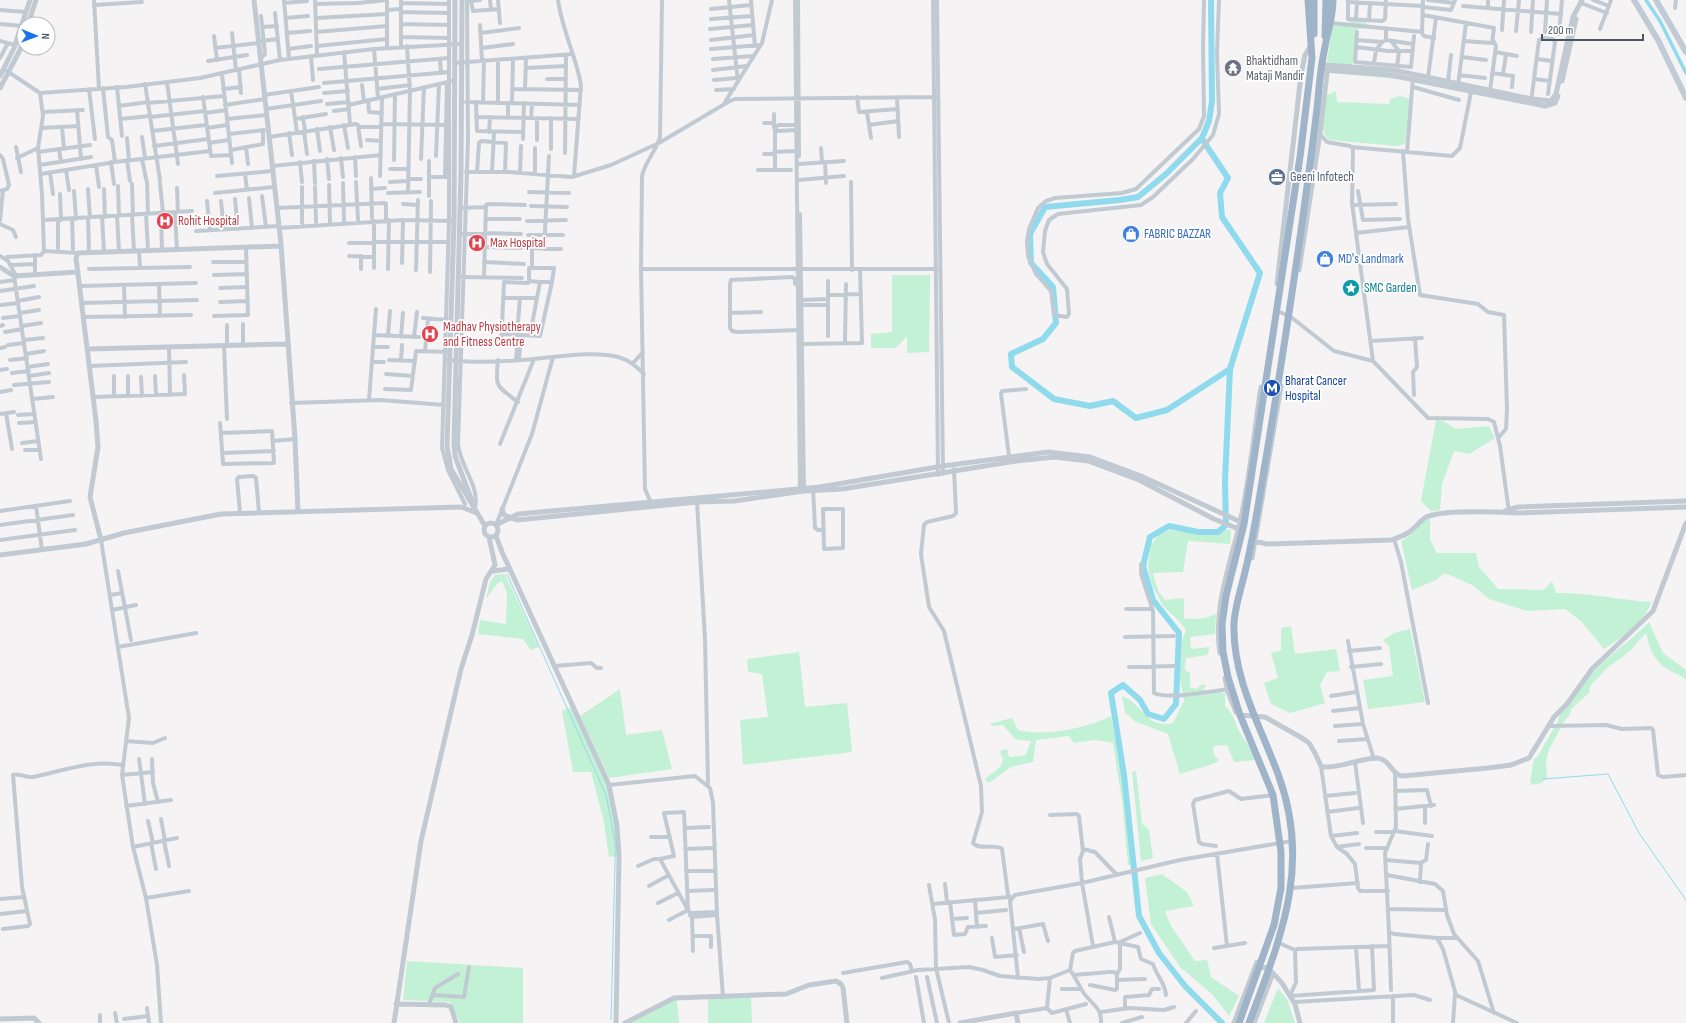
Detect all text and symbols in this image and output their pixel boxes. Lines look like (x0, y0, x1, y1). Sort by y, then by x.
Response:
north arrow (16, 16, 56, 56)
scale bar (1542, 16, 1643, 42)
text: 200 m (1548, 23, 1574, 38)
text: N (39, 33, 52, 39)
place label: Bhaktidham Mataji Mandir (1246, 53, 1305, 84)
temple icon: Bhaktidham Mataji Mandir (1223, 58, 1243, 78)
office icon: Geeni Infotech (1267, 167, 1287, 187)
place label: Geeni Infotech (1290, 169, 1354, 185)
hospital icon: Rohit Hospital (155, 211, 175, 231)
place label: Rohit Hospital (178, 213, 239, 229)
shop icon: FABRIC BAZZAR (1121, 224, 1141, 244)
place label: FABRIC BAZZAR (1144, 226, 1211, 242)
hospital icon: Max Hospital (467, 233, 487, 253)
place label: Max Hospital (490, 235, 545, 251)
shop icon: MD's Landmark (1315, 249, 1335, 269)
place label: MD's Landmark (1338, 251, 1404, 267)
place icon: SMC Garden (1341, 278, 1361, 298)
place label: SMC Garden (1364, 280, 1417, 296)
place label: Madhav Physiotherapy and Fitness Centre (443, 319, 541, 350)
hospital icon: Madhav Physiotherapy and Fitness Centre (420, 324, 440, 344)
place label: Bharat Cancer Hospital (1285, 373, 1347, 404)
metro station icon: Bharat Cancer Hospital (1262, 378, 1282, 398)

